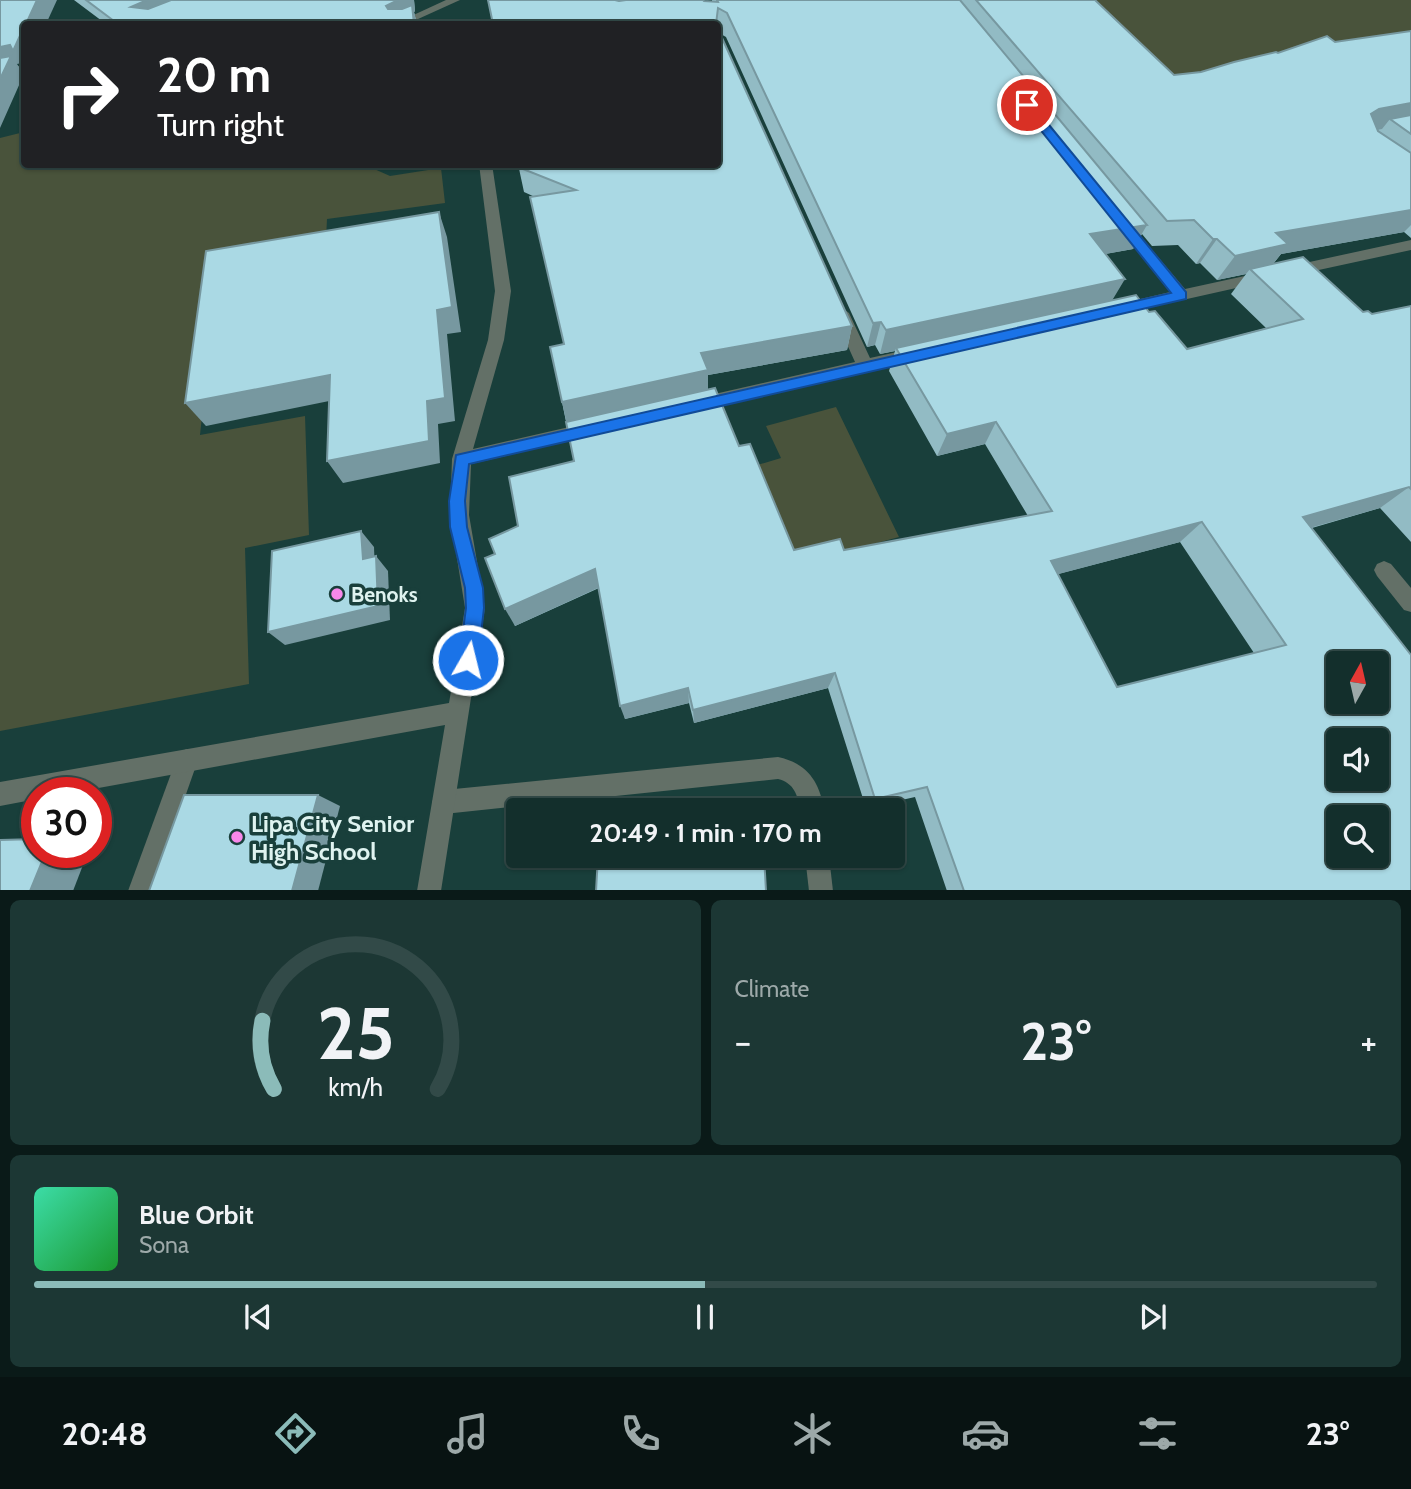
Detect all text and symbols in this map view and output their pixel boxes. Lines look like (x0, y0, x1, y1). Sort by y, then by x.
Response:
text: 20 m (157, 45, 271, 104)
icon: right (42, 49, 133, 140)
pin (997, 75, 1057, 135)
icon: arrive (1008, 86, 1046, 124)
text: Turn right (157, 105, 284, 144)
place label: Benoks (351, 582, 418, 607)
marker: Benoks (329, 586, 345, 602)
position arrow (431, 623, 505, 697)
north arrow (1326, 651, 1390, 714)
map controls (1326, 651, 1389, 868)
button: sound (1326, 728, 1389, 791)
speed limit sign: 30 (21, 777, 112, 868)
button: search (1326, 805, 1389, 868)
place label: Lipa City Senior High School (251, 809, 414, 866)
text: 20:49 · 1 min · 170 m (589, 817, 822, 849)
marker: Lipa City Senior High School (229, 829, 245, 845)
text: Climate (735, 975, 809, 1003)
text: 25 (316, 989, 394, 1077)
text: 23° (1020, 1010, 1091, 1073)
text: − (735, 1018, 751, 1065)
text: + (1360, 1018, 1377, 1065)
text: km/h (328, 1071, 383, 1101)
text: Blue Orbit (139, 1199, 254, 1231)
text: Sona (139, 1231, 189, 1259)
icon: previous (239, 1298, 277, 1336)
icon: pause (686, 1298, 724, 1336)
icon: next (1134, 1298, 1172, 1336)
icon: directions (271, 1409, 320, 1458)
icon: music (443, 1409, 492, 1458)
icon: phone (616, 1409, 665, 1458)
icon: climate (788, 1409, 837, 1458)
icon: car (961, 1409, 1010, 1458)
icon: filters (1133, 1409, 1182, 1458)
text: 20:48 (62, 1414, 148, 1453)
text: 23° (1306, 1414, 1349, 1453)

